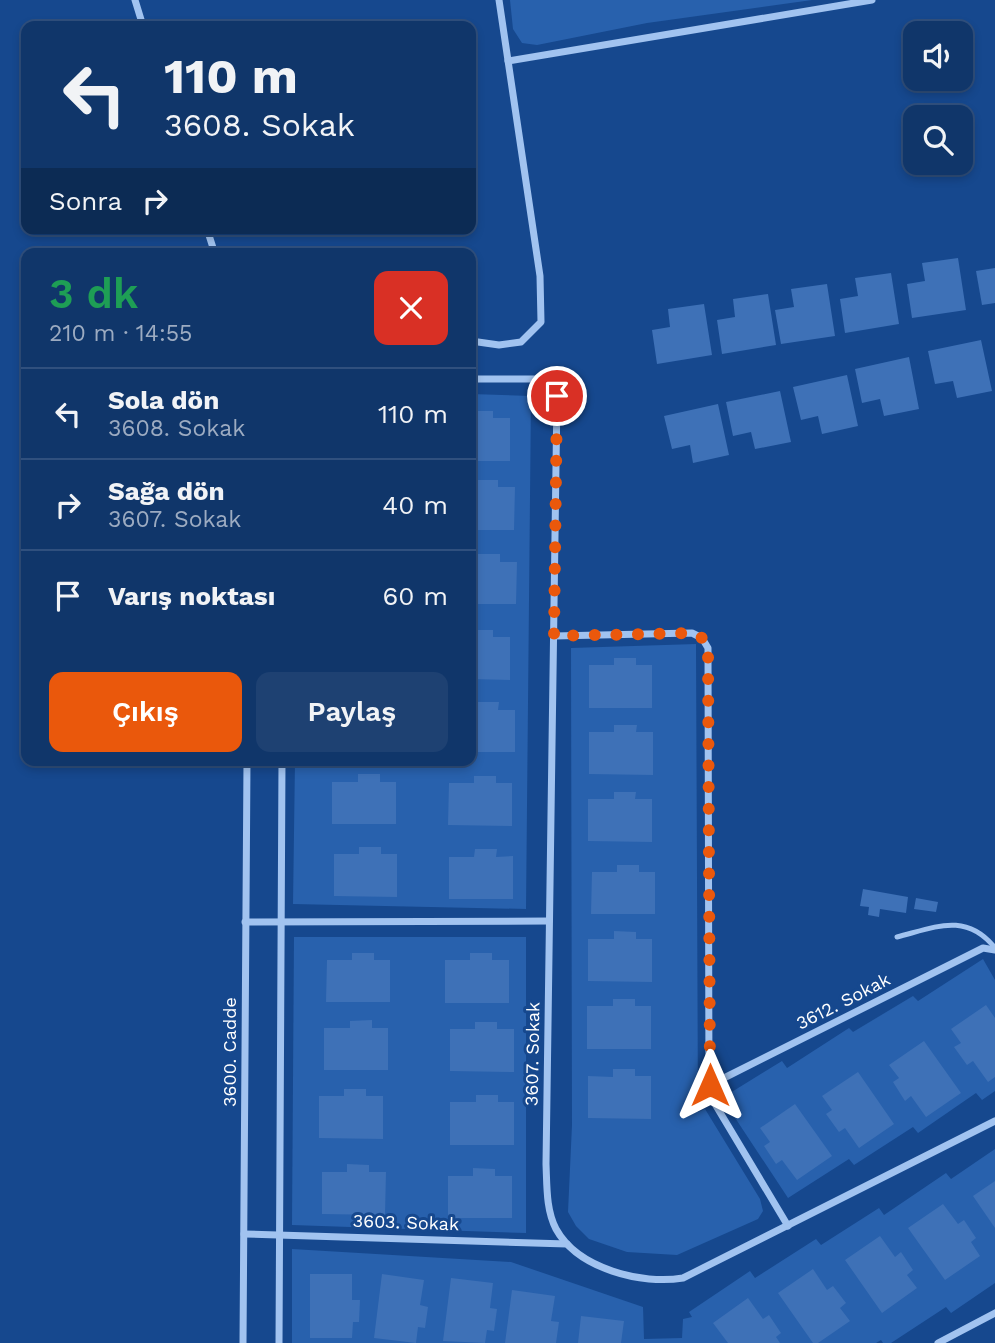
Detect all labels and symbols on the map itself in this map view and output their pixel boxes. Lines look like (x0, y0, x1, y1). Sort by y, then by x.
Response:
pin (527, 366, 587, 426)
street label: 3612. Sokak (793, 968, 893, 1034)
street label: 3600. Cadde (219, 997, 240, 1107)
street label: 3607. Sokak (521, 1002, 543, 1106)
position arrow (673, 1048, 747, 1122)
street label: 3603. Sokak (352, 1210, 460, 1234)

